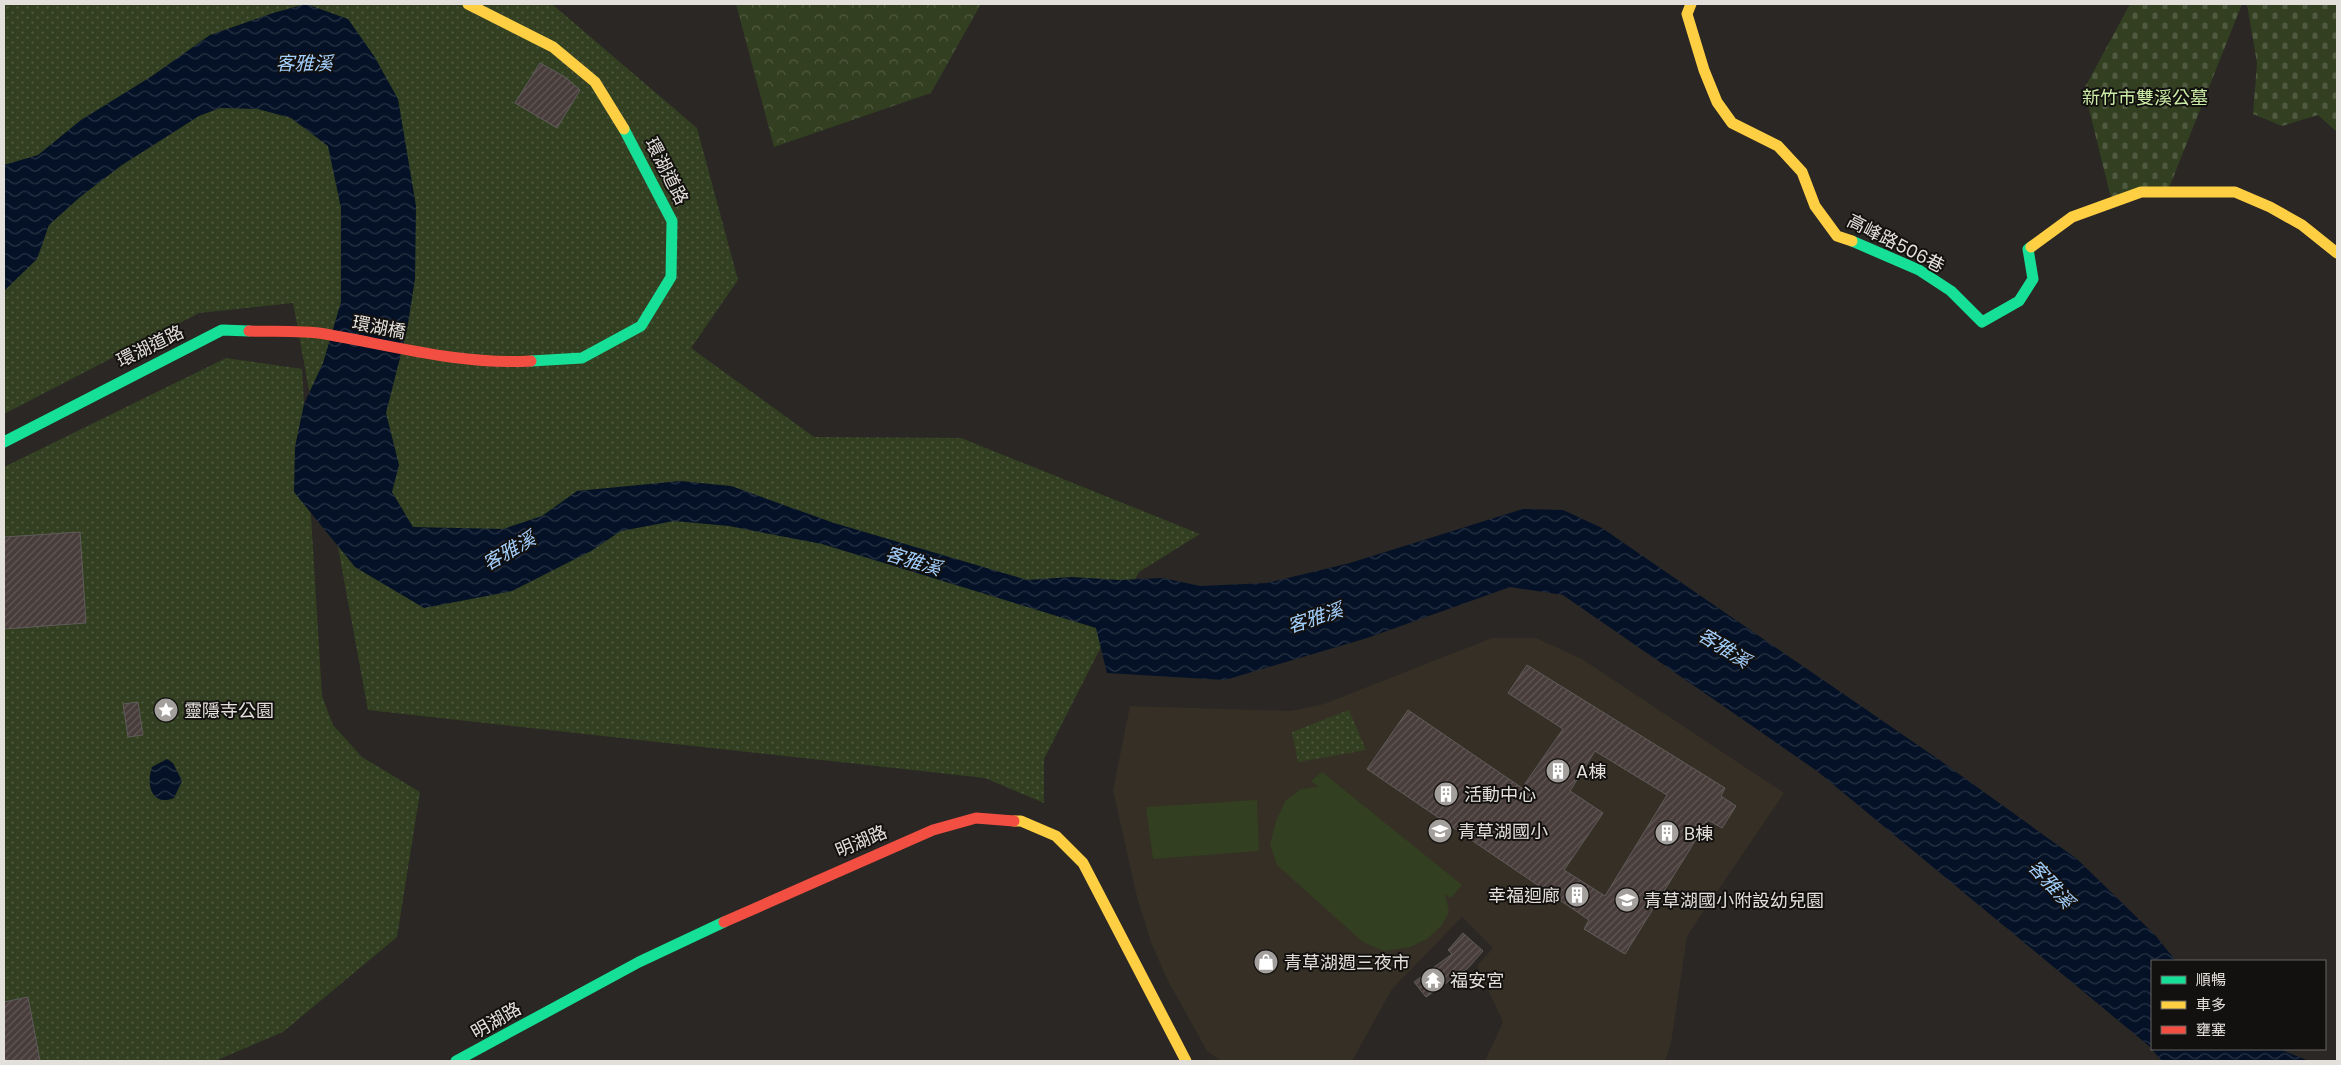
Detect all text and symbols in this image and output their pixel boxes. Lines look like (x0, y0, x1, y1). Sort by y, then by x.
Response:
water label: 客雅溪 (275, 50, 335, 77)
park label: 新竹市雙溪公墓 (2082, 85, 2208, 110)
street label: 環湖道路 (640, 133, 694, 209)
street label: 高峰路506巷 (1843, 208, 1949, 278)
street label: 環湖橋 (350, 310, 408, 344)
street label: 環湖道路 (112, 319, 188, 373)
water label: 客雅溪 (478, 524, 543, 577)
water label: 客雅溪 (882, 540, 947, 583)
water label: 客雅溪 (1284, 595, 1349, 640)
water label: 客雅溪 (1693, 621, 1758, 676)
place icon: 靈隱寺公園 (153, 697, 179, 723)
place label: 靈隱寺公園 (184, 698, 274, 723)
building icon: A棟 (1545, 758, 1571, 784)
place label: A棟 (1576, 759, 1606, 784)
building icon: 活動中心 (1433, 781, 1459, 807)
place label: 活動中心 (1464, 782, 1536, 807)
school or university icon: 青草湖國小 (1427, 818, 1453, 844)
street label: 明湖路 (831, 819, 891, 863)
place label: 青草湖國小 (1458, 819, 1548, 844)
building icon: B棟 (1654, 820, 1680, 846)
place label: B棟 (1684, 821, 1713, 846)
water label: 客雅溪 (2022, 854, 2082, 916)
building icon: 幸福迴廊 (1564, 882, 1590, 908)
place label: 幸福迴廊 (1488, 883, 1560, 908)
school or university icon: 青草湖國小附設幼兒園 (1614, 887, 1640, 913)
place label: 青草湖國小附設幼兒園 (1644, 888, 1824, 913)
shop icon: 青草湖週三夜市 (1253, 949, 1279, 975)
place label: 青草湖週三夜市 (1284, 950, 1410, 975)
legend (2151, 960, 2326, 1050)
temple icon: 福安宮 (1420, 967, 1446, 993)
place label: 福安宮 (1450, 968, 1504, 993)
text: 順暢 (2196, 969, 2226, 990)
text: 車多 (2196, 994, 2226, 1015)
street label: 明湖路 (466, 996, 526, 1044)
text: 壅塞 (2196, 1019, 2226, 1040)

